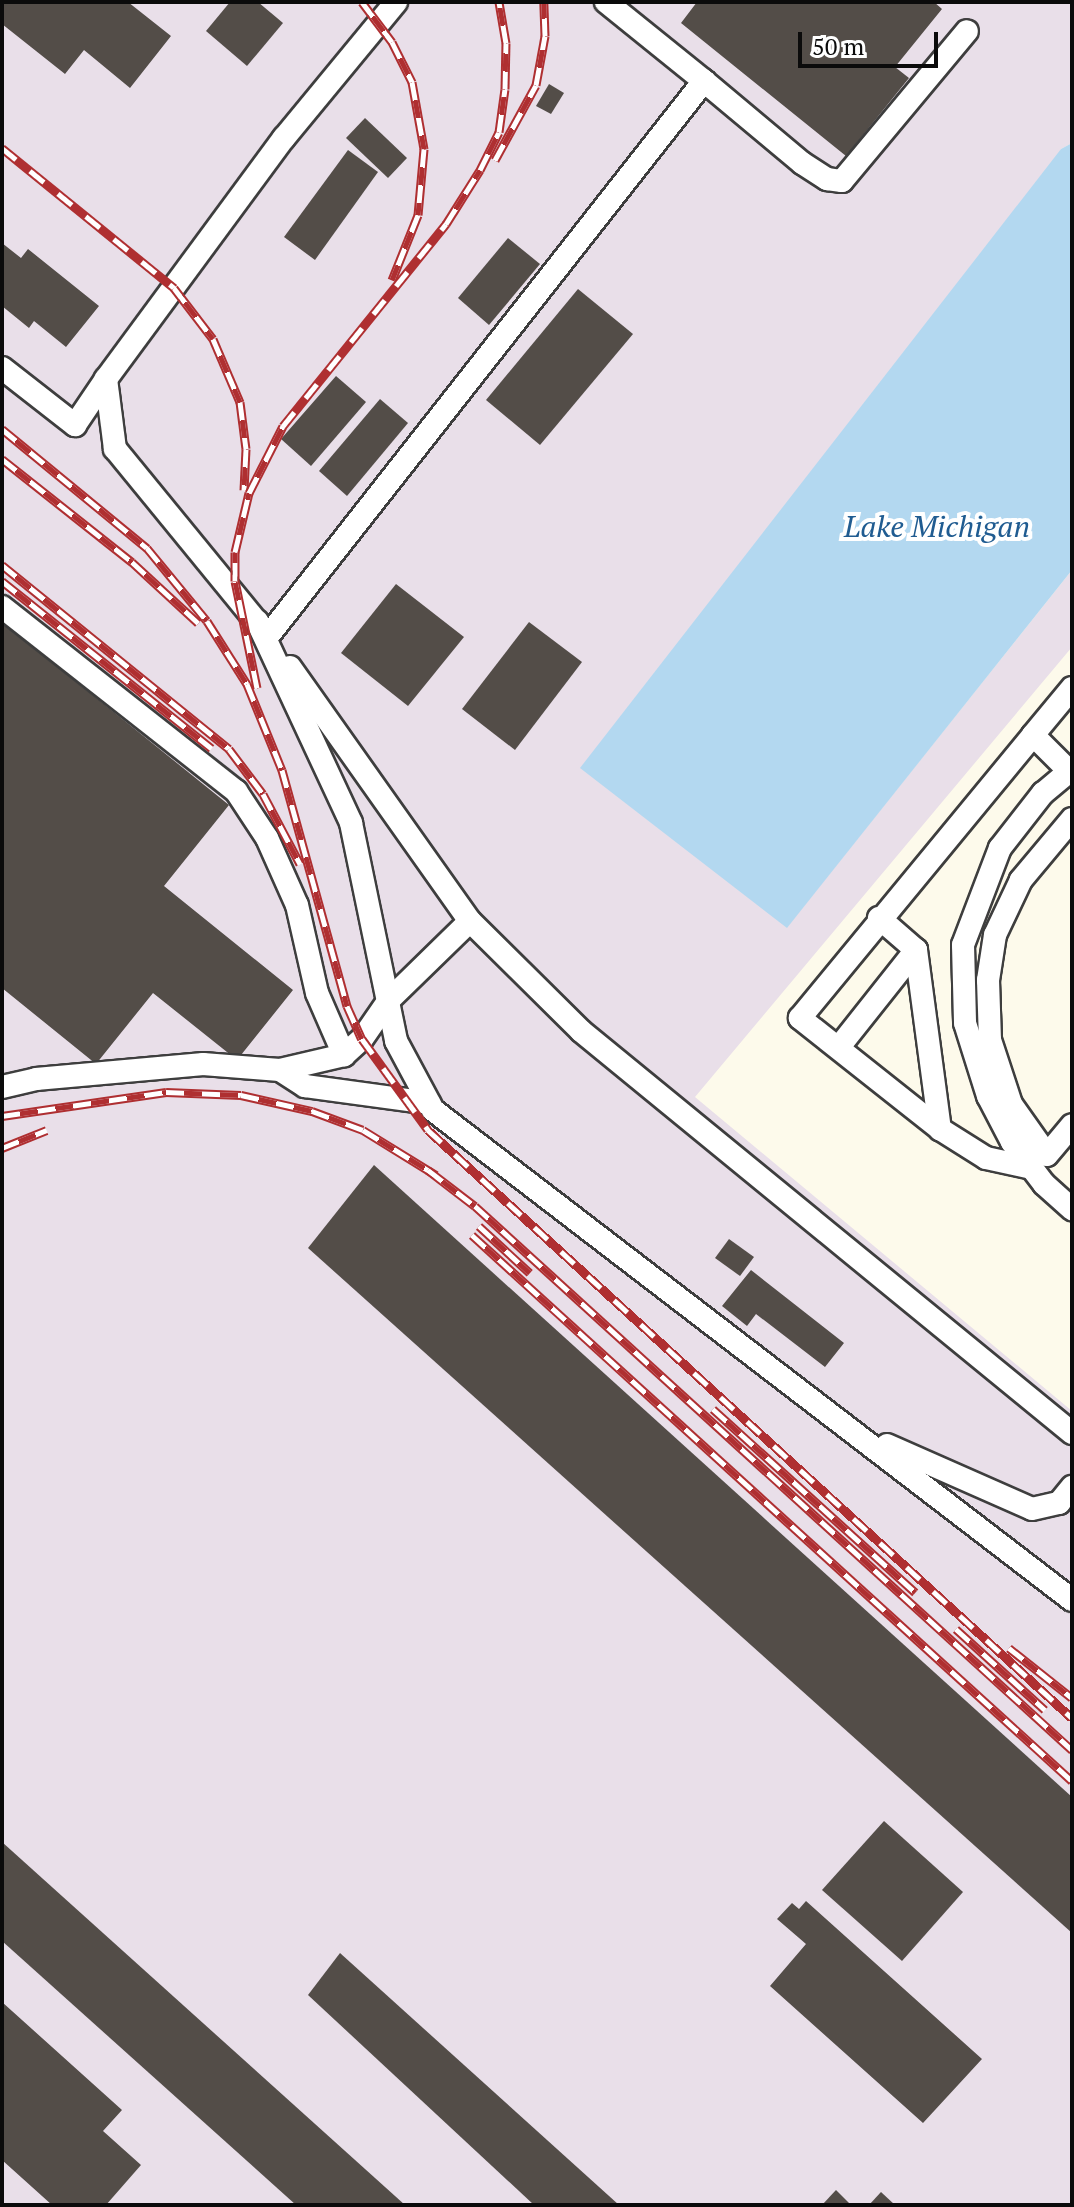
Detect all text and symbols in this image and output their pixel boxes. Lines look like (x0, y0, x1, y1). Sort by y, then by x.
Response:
scale bar (802, 16, 942, 66)
text: 50 m (812, 30, 864, 62)
water label: Lake Michigan (844, 508, 1030, 544)

